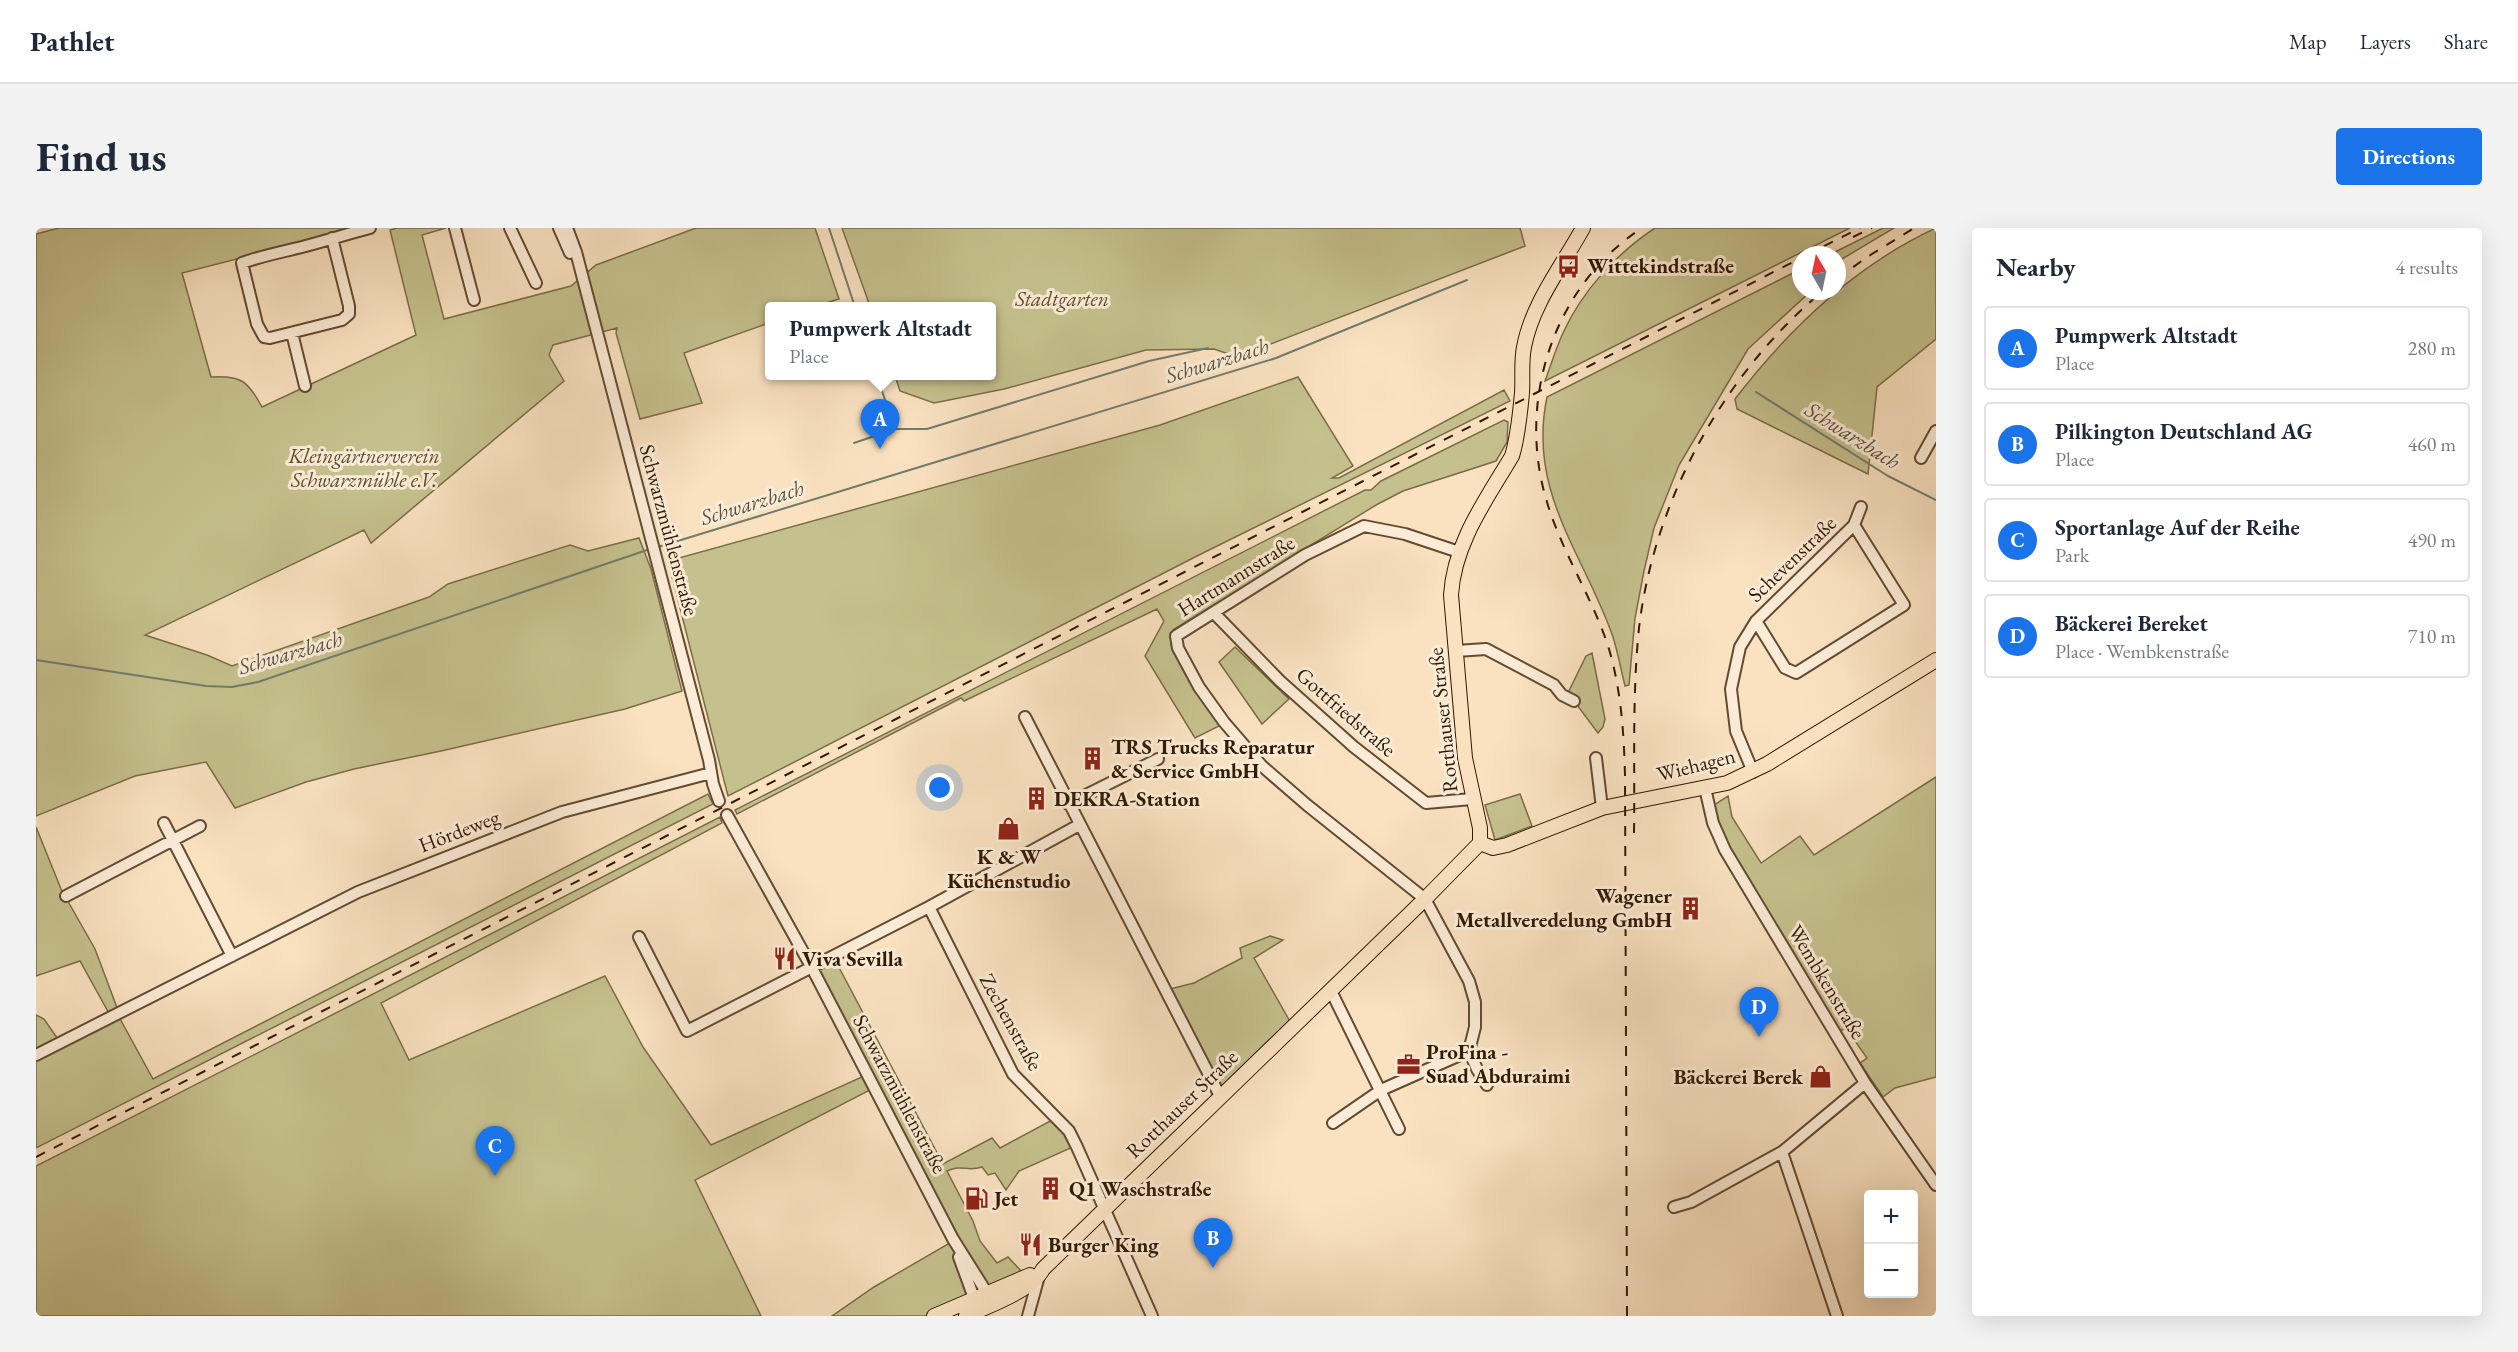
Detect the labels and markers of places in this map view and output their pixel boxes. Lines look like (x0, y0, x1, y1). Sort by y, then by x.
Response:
place label: Wittekindstraße (1587, 252, 1734, 279)
bus stop icon: Wittekindstraße (1556, 253, 1582, 279)
pin: A (860, 400, 900, 449)
place label: TRS Trucks Reparatur & Service GmbH (1111, 733, 1315, 784)
building icon: TRS Trucks Reparatur & Service GmbH (1080, 746, 1106, 772)
place label: DEKRA-Station (1054, 785, 1200, 812)
building icon: DEKRA-Station (1023, 786, 1049, 812)
shop icon: K & W Küchenstudio (996, 816, 1022, 842)
place label: K & W Küchenstudio (947, 843, 1071, 894)
place label: Wagener Metallveredelung GmbH (1456, 882, 1672, 933)
building icon: Wagener Metallveredelung GmbH (1677, 895, 1703, 921)
place label: Viva Sevilla (802, 945, 904, 972)
restaurant icon: Viva Sevilla (771, 946, 797, 972)
pin: D (1740, 988, 1778, 1037)
place label: ProFina - Suad Abduraimi (1426, 1038, 1570, 1089)
office icon: ProFina - Suad Abduraimi (1395, 1051, 1421, 1077)
place label: Bäckerei Berek (1673, 1063, 1804, 1090)
shop icon: Bäckerei Berek (1808, 1064, 1834, 1090)
pin: C (476, 1126, 514, 1176)
place label: Q1 Waschstraße (1069, 1175, 1212, 1202)
building icon: Q1 Waschstraße (1038, 1176, 1064, 1202)
place label: Jet (992, 1185, 1018, 1212)
fuel station icon: Jet (963, 1186, 989, 1212)
pin: B (1194, 1218, 1232, 1268)
place label: Burger King (1048, 1231, 1159, 1258)
restaurant icon: Burger King (1017, 1232, 1043, 1258)

